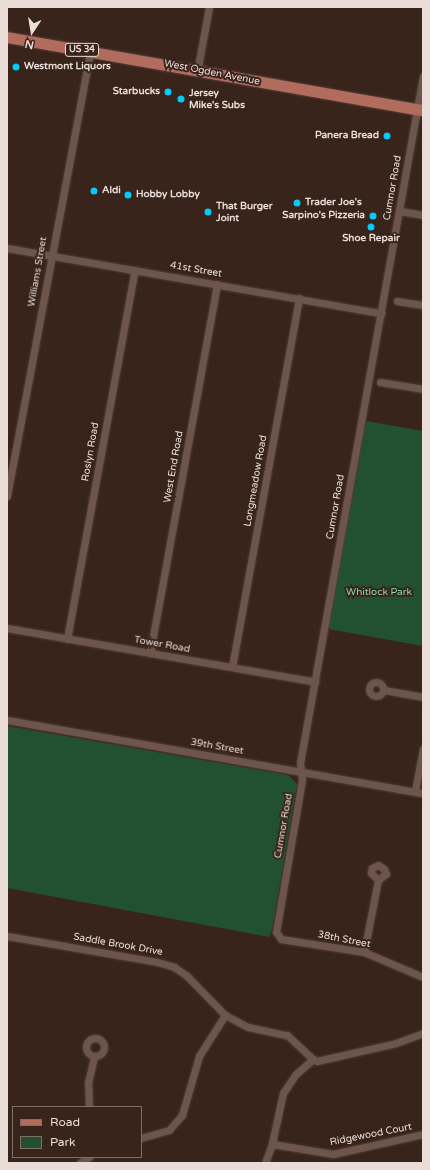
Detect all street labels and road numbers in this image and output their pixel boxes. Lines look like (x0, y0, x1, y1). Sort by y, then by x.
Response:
road number: US 34 (64, 43, 100, 57)
street label: West Ogden Avenue (163, 58, 261, 88)
street label: Cumnor Road (381, 155, 405, 221)
street label: Williams Street (26, 236, 50, 308)
street label: 41st Street (169, 260, 223, 280)
street label: Roslyn Road (80, 422, 102, 482)
street label: West End Road (162, 430, 186, 504)
street label: Longmeadow Road (242, 434, 270, 528)
street label: Cumnor Road (324, 474, 348, 540)
street label: Tower Road (133, 634, 191, 656)
street label: 39th Street (190, 736, 244, 758)
street label: Cumnor Road (272, 793, 296, 859)
street label: 38th Street (317, 929, 371, 951)
street label: Saddle Brook Drive (72, 931, 164, 959)
street label: Ridgewood Court (329, 1121, 413, 1149)

